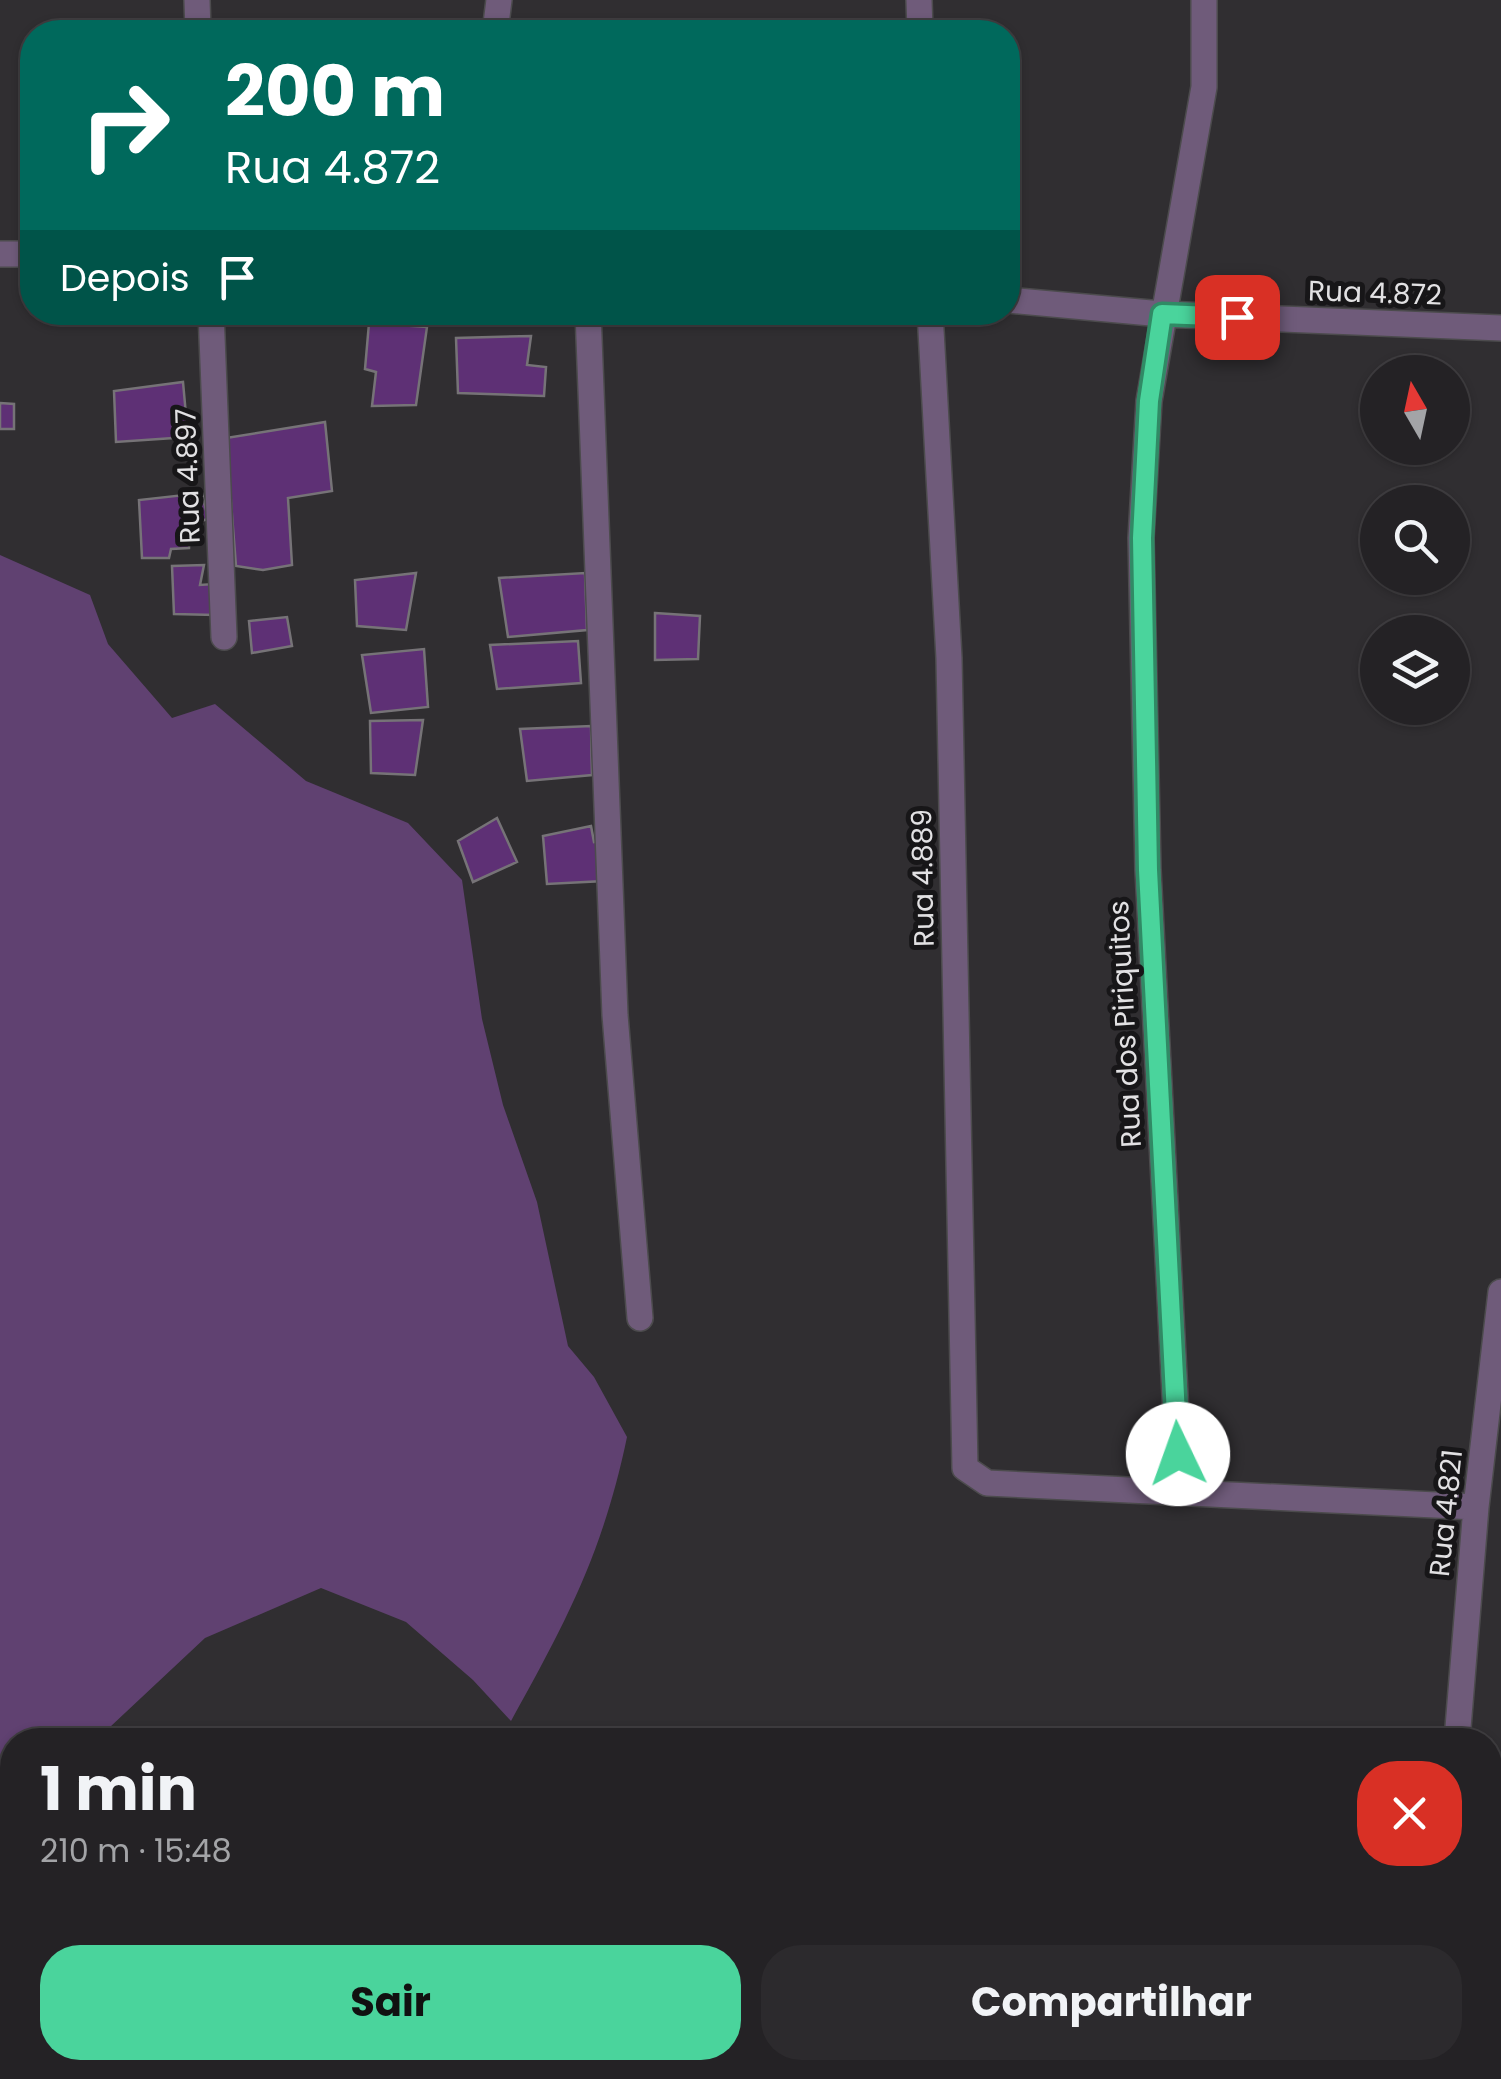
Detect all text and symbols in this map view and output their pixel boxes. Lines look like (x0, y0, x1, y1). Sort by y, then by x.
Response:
text: 200 m (225, 42, 445, 141)
icon: right (60, 60, 190, 190)
text: Rua 4.872 (225, 136, 440, 199)
icon: arrive (210, 250, 265, 305)
text: Depois (60, 251, 190, 304)
street label: Rua 4.872 (1307, 271, 1443, 315)
pin (1195, 275, 1280, 360)
icon: arrive (1210, 290, 1265, 345)
north arrow (1360, 355, 1470, 465)
map controls (1360, 355, 1470, 725)
street label: Rua 4.897 (166, 408, 210, 544)
button: search (1360, 485, 1470, 595)
button: layers (1360, 615, 1470, 725)
street label: Rua 4.889 (902, 809, 944, 947)
street label: Rua dos Piriquitos (1099, 900, 1151, 1148)
position arrow (1126, 1402, 1230, 1506)
street label: Rua 4.821 (1420, 1448, 1472, 1578)
text: 1 min (40, 1747, 197, 1831)
button: close (1357, 1761, 1462, 1866)
text: 210 m · 15:48 (40, 1828, 232, 1873)
button: Sair (40, 1945, 741, 2060)
button: Compartilhar (761, 1945, 1462, 2060)

